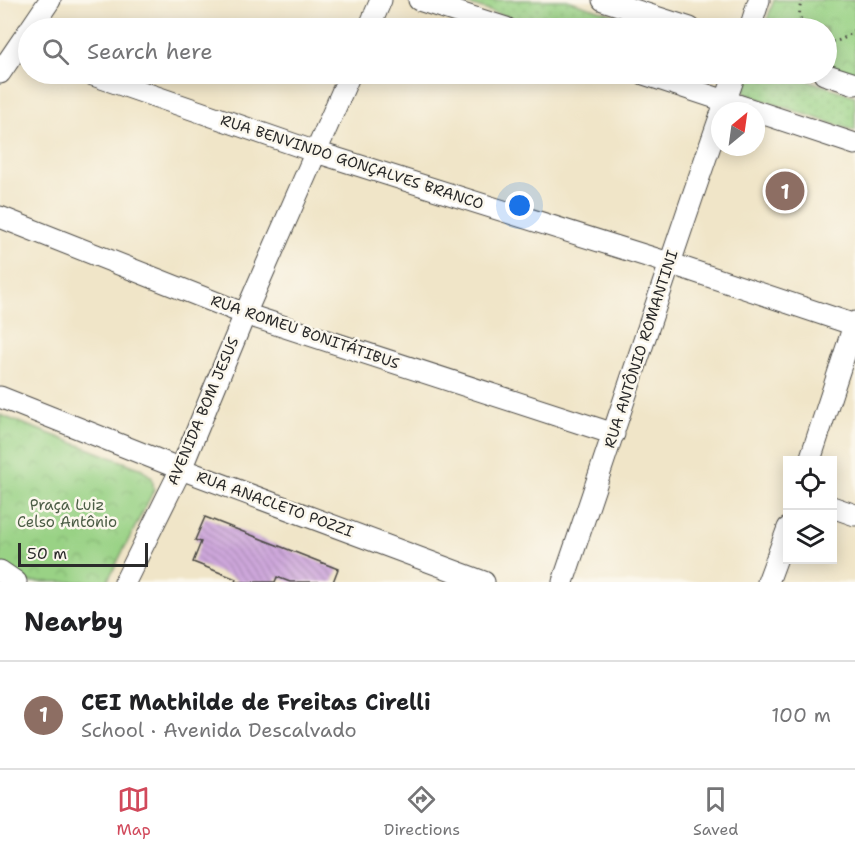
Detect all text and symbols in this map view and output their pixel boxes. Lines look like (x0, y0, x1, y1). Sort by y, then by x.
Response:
search box (18, 18, 837, 84)
icon: search (39, 35, 72, 68)
text: Search here (87, 37, 213, 66)
north arrow (711, 102, 765, 156)
street label: RUA BENVINDO GONÇALVES BRANCO (218, 110, 486, 214)
pin: 1 (766, 168, 804, 213)
your location (505, 191, 534, 220)
street label: RUA ANTÔNIO ROMANTINI (599, 247, 682, 450)
street label: RUA ROMEU BONITÁTIBUS (208, 289, 402, 374)
street label: AVENIDA BOM JESUS (163, 334, 243, 488)
map controls (783, 456, 837, 564)
button: locate (783, 456, 837, 510)
street label: RUA ANACLETO POZZI (194, 466, 356, 542)
park label: Praça Luiz Celso Antônio (17, 495, 117, 532)
button: layers (783, 510, 837, 564)
scale bar (18, 540, 148, 568)
text: 50 m (27, 543, 67, 564)
text: Nearby (24, 604, 123, 639)
text: CEI Mathilde de Freitas Cirelli (81, 688, 431, 717)
text: 1 (39, 702, 48, 728)
text: 100 m (771, 702, 831, 728)
text: School · Avenida Descalvado (81, 717, 357, 743)
tab: Map (117, 783, 151, 840)
tab: Directions (384, 783, 460, 840)
tab: Saved (693, 783, 739, 840)

